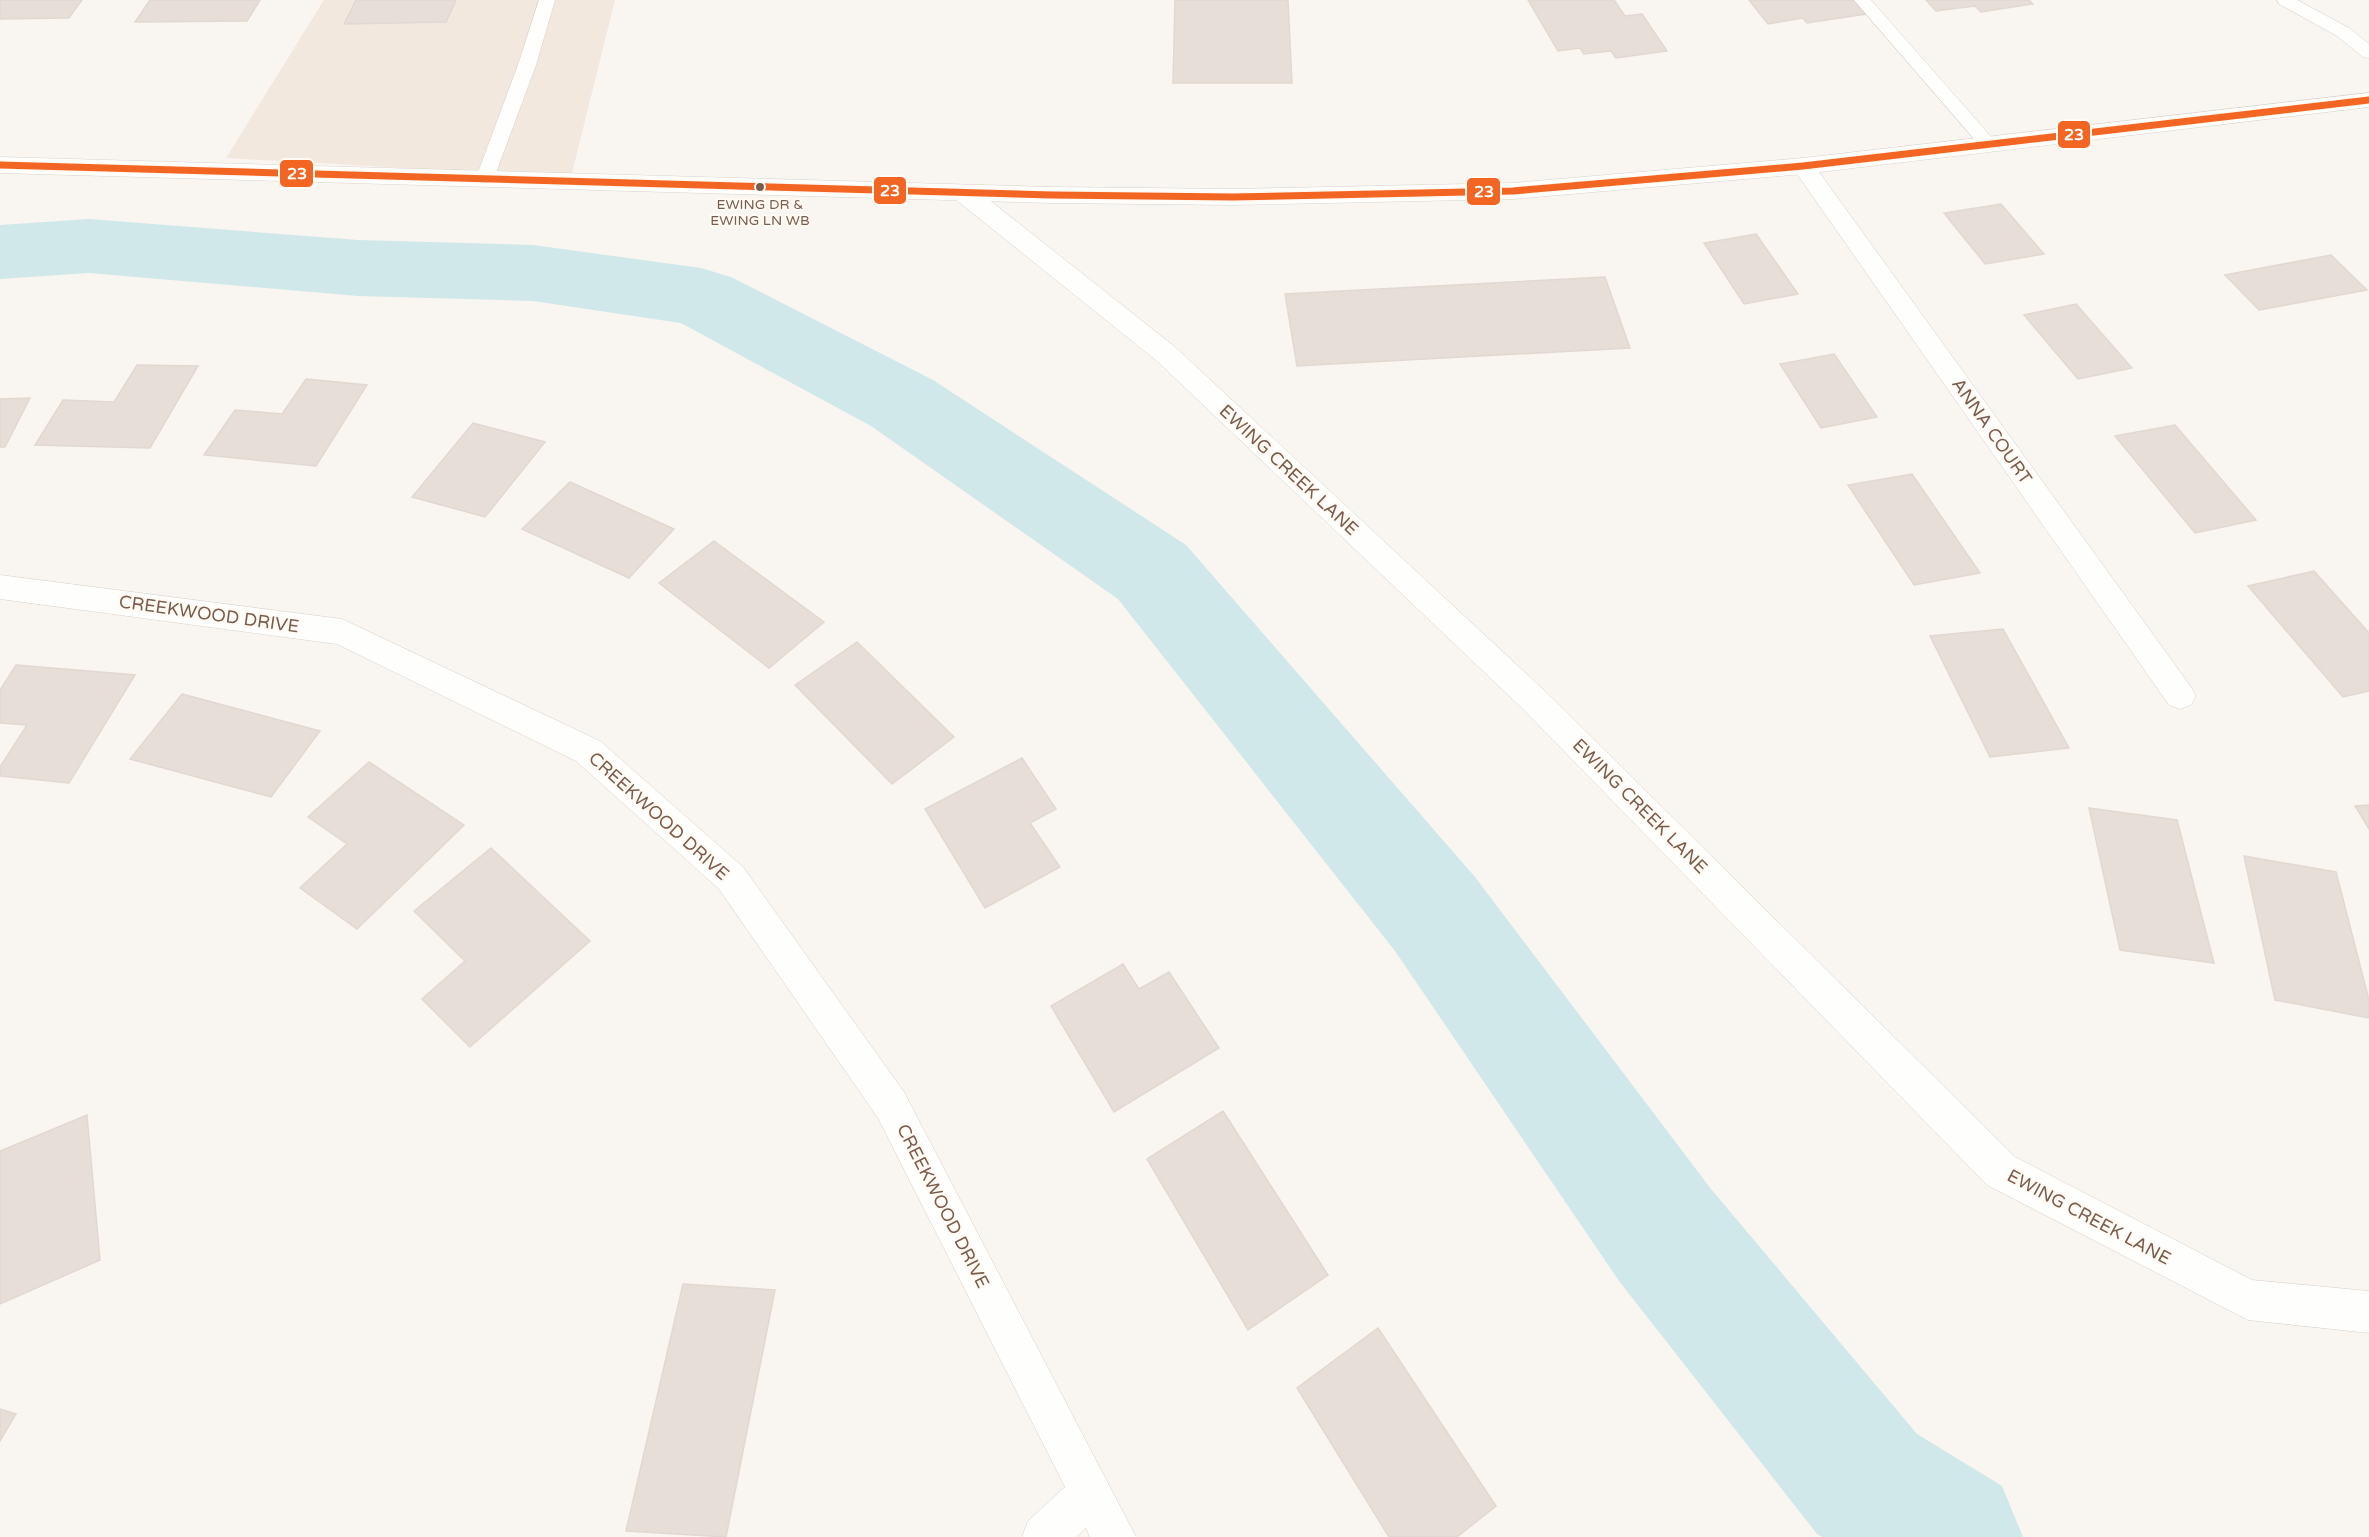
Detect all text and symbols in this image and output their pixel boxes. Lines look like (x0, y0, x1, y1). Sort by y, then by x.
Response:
line badge: 23 (2057, 120, 2091, 149)
text: 23 (2064, 125, 2084, 145)
line badge: 23 (279, 159, 314, 188)
text: 23 (287, 164, 307, 184)
line badge: 23 (873, 176, 907, 205)
line badge: 23 (1466, 177, 1501, 206)
marker: EWING DR & EWING LN WB (754, 181, 766, 193)
text: 23 (880, 181, 900, 201)
text: 23 (1474, 182, 1494, 202)
place label: EWING DR & EWING LN WB (710, 196, 810, 229)
street label: ANNA COURT (1947, 374, 2037, 488)
street label: EWING CREEK LANE (1215, 400, 1363, 540)
street label: CREEKWOOD DRIVE (118, 590, 300, 638)
street label: EWING CREEK LANE (1568, 734, 1712, 878)
street label: CREEKWOOD DRIVE (584, 747, 734, 885)
street label: CREEKWOOD DRIVE (892, 1120, 994, 1292)
street label: EWING CREEK LANE (2003, 1165, 2175, 1269)

